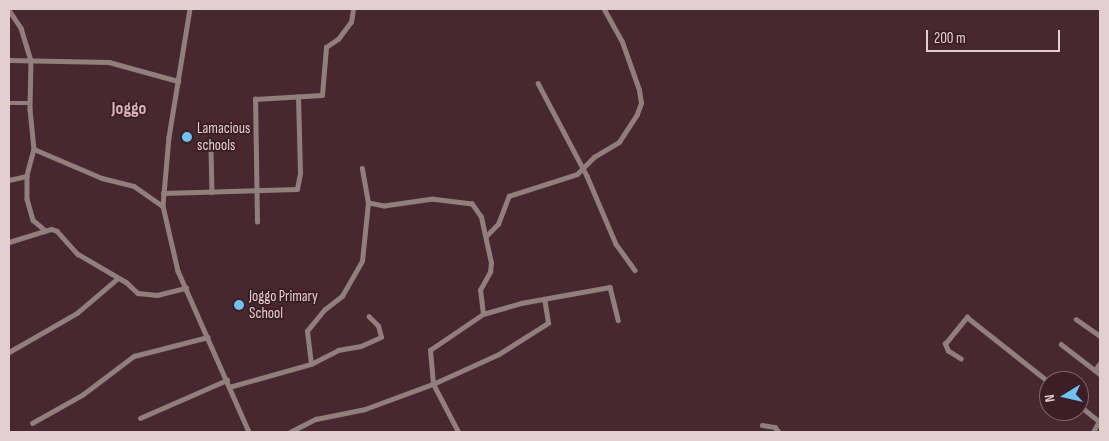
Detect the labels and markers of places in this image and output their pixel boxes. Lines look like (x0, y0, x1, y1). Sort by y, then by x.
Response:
place label: Lamacious schools (197, 119, 250, 154)
marker: Lamacious schools (181, 131, 193, 143)
place label: Joggo Primary School (249, 287, 318, 322)
marker: Joggo Primary School (233, 299, 245, 311)

